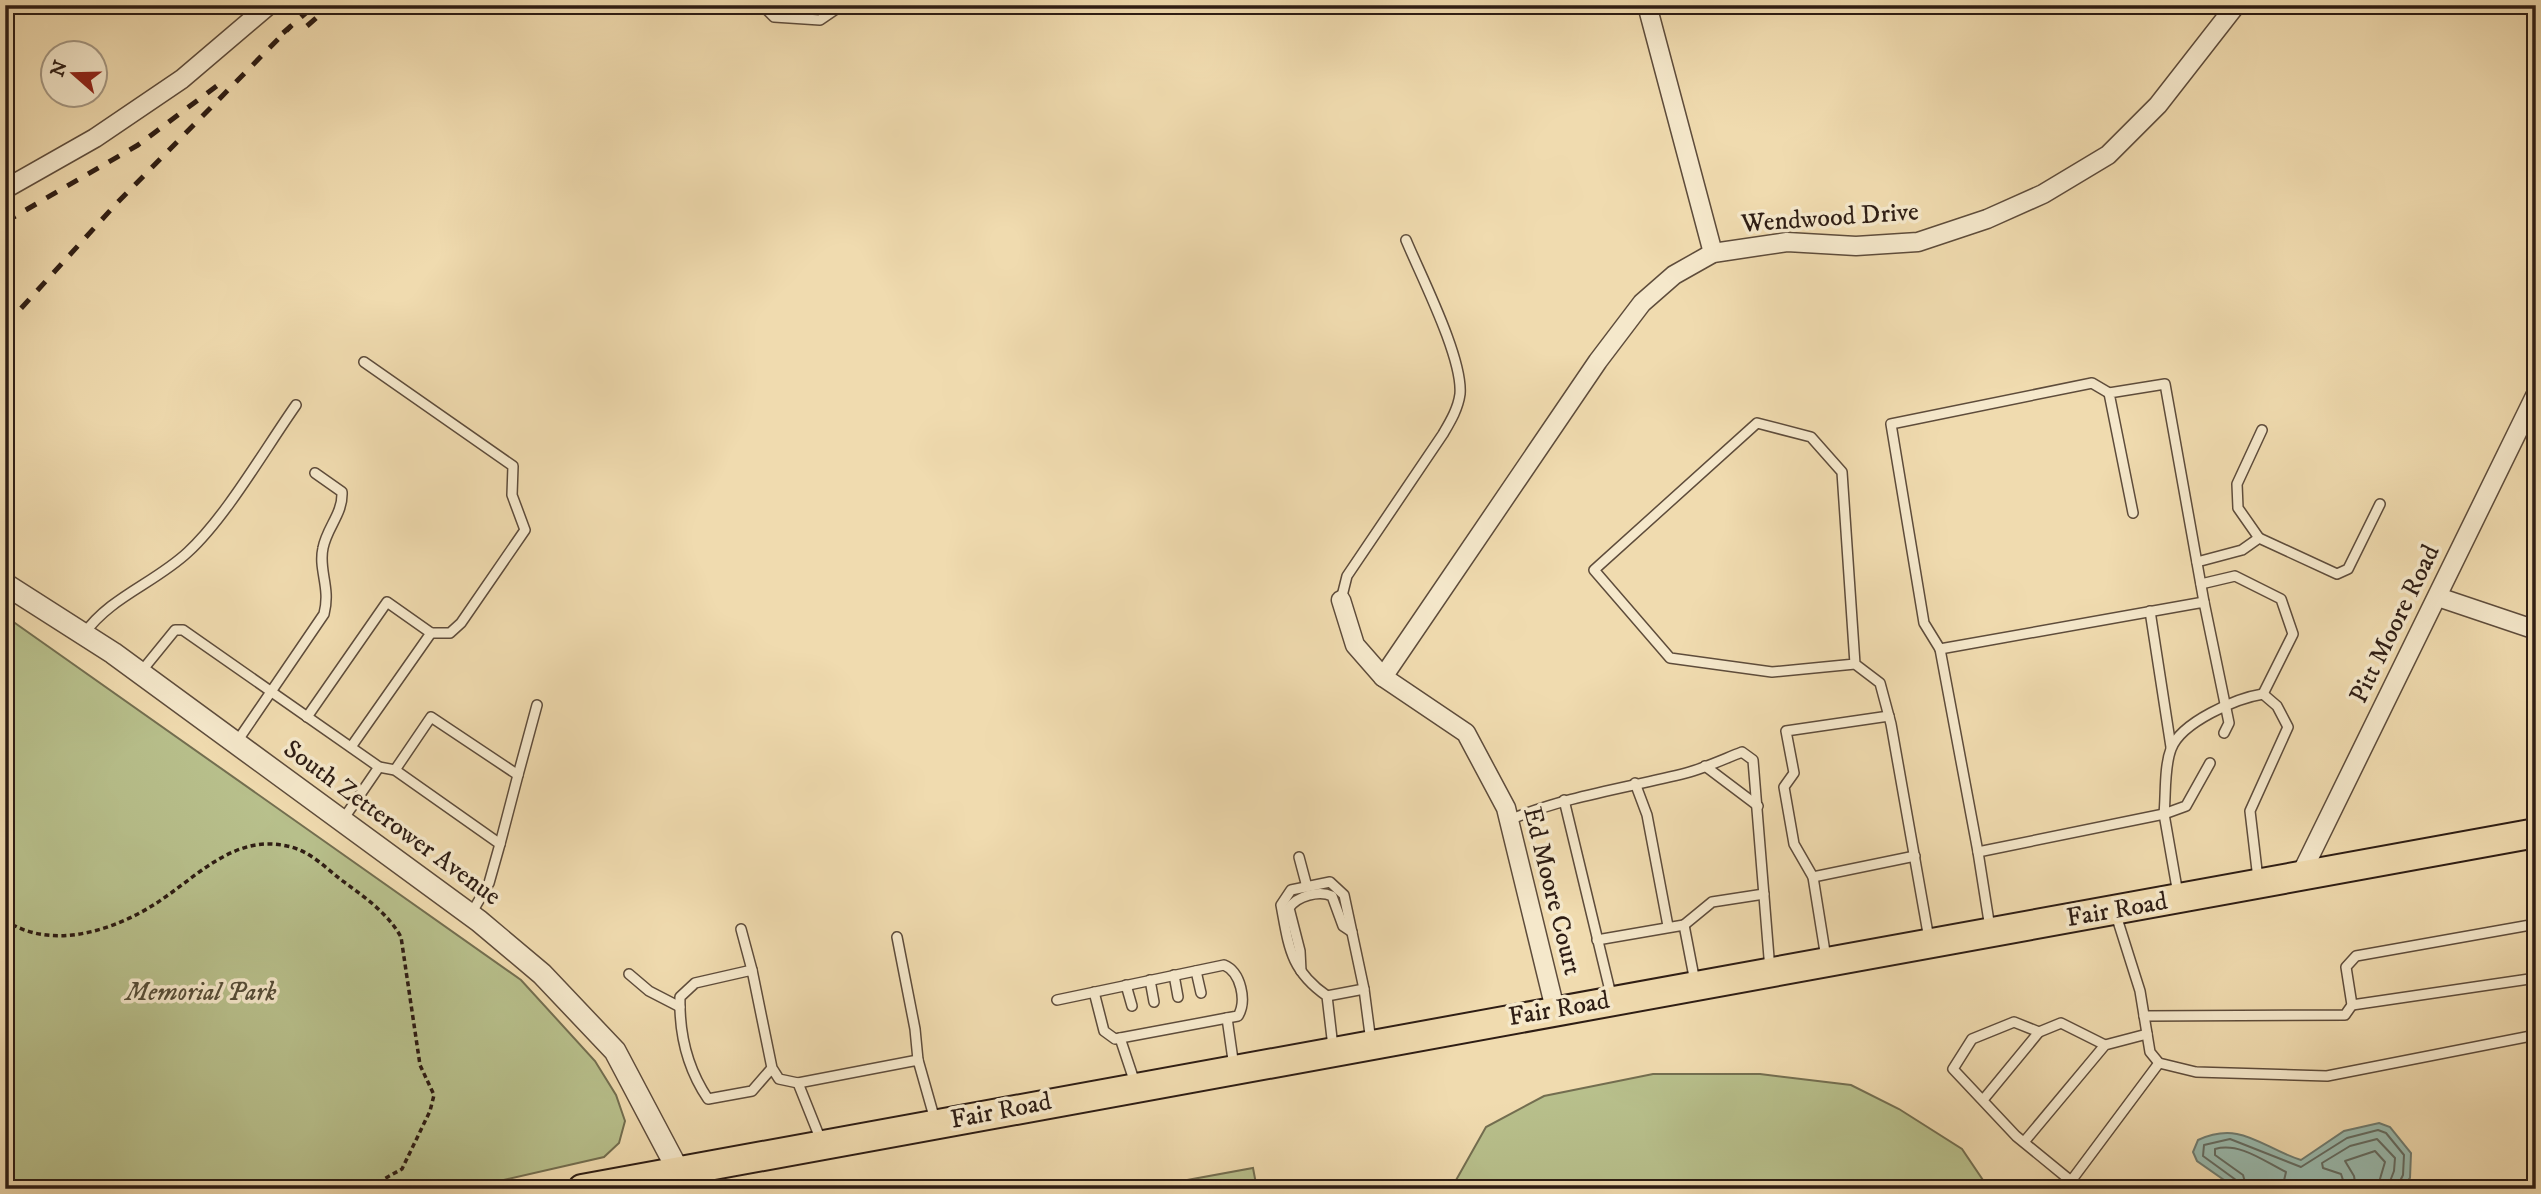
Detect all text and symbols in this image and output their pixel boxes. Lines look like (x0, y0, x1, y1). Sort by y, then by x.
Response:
north arrow (38, 38, 108, 108)
text: N (46, 57, 73, 80)
street label: Wendwood Drive (1739, 195, 1920, 241)
street label: Pitt Moore Road (2342, 539, 2448, 709)
street label: South Zetterower Avenue (277, 733, 507, 913)
street label: Ed Moore Court (1515, 804, 1589, 978)
street label: Fair Road (2064, 885, 2170, 935)
park label: Memorial Park (124, 976, 277, 1009)
street label: Fair Road (1506, 984, 1612, 1034)
street label: Fair Road (948, 1085, 1054, 1137)

